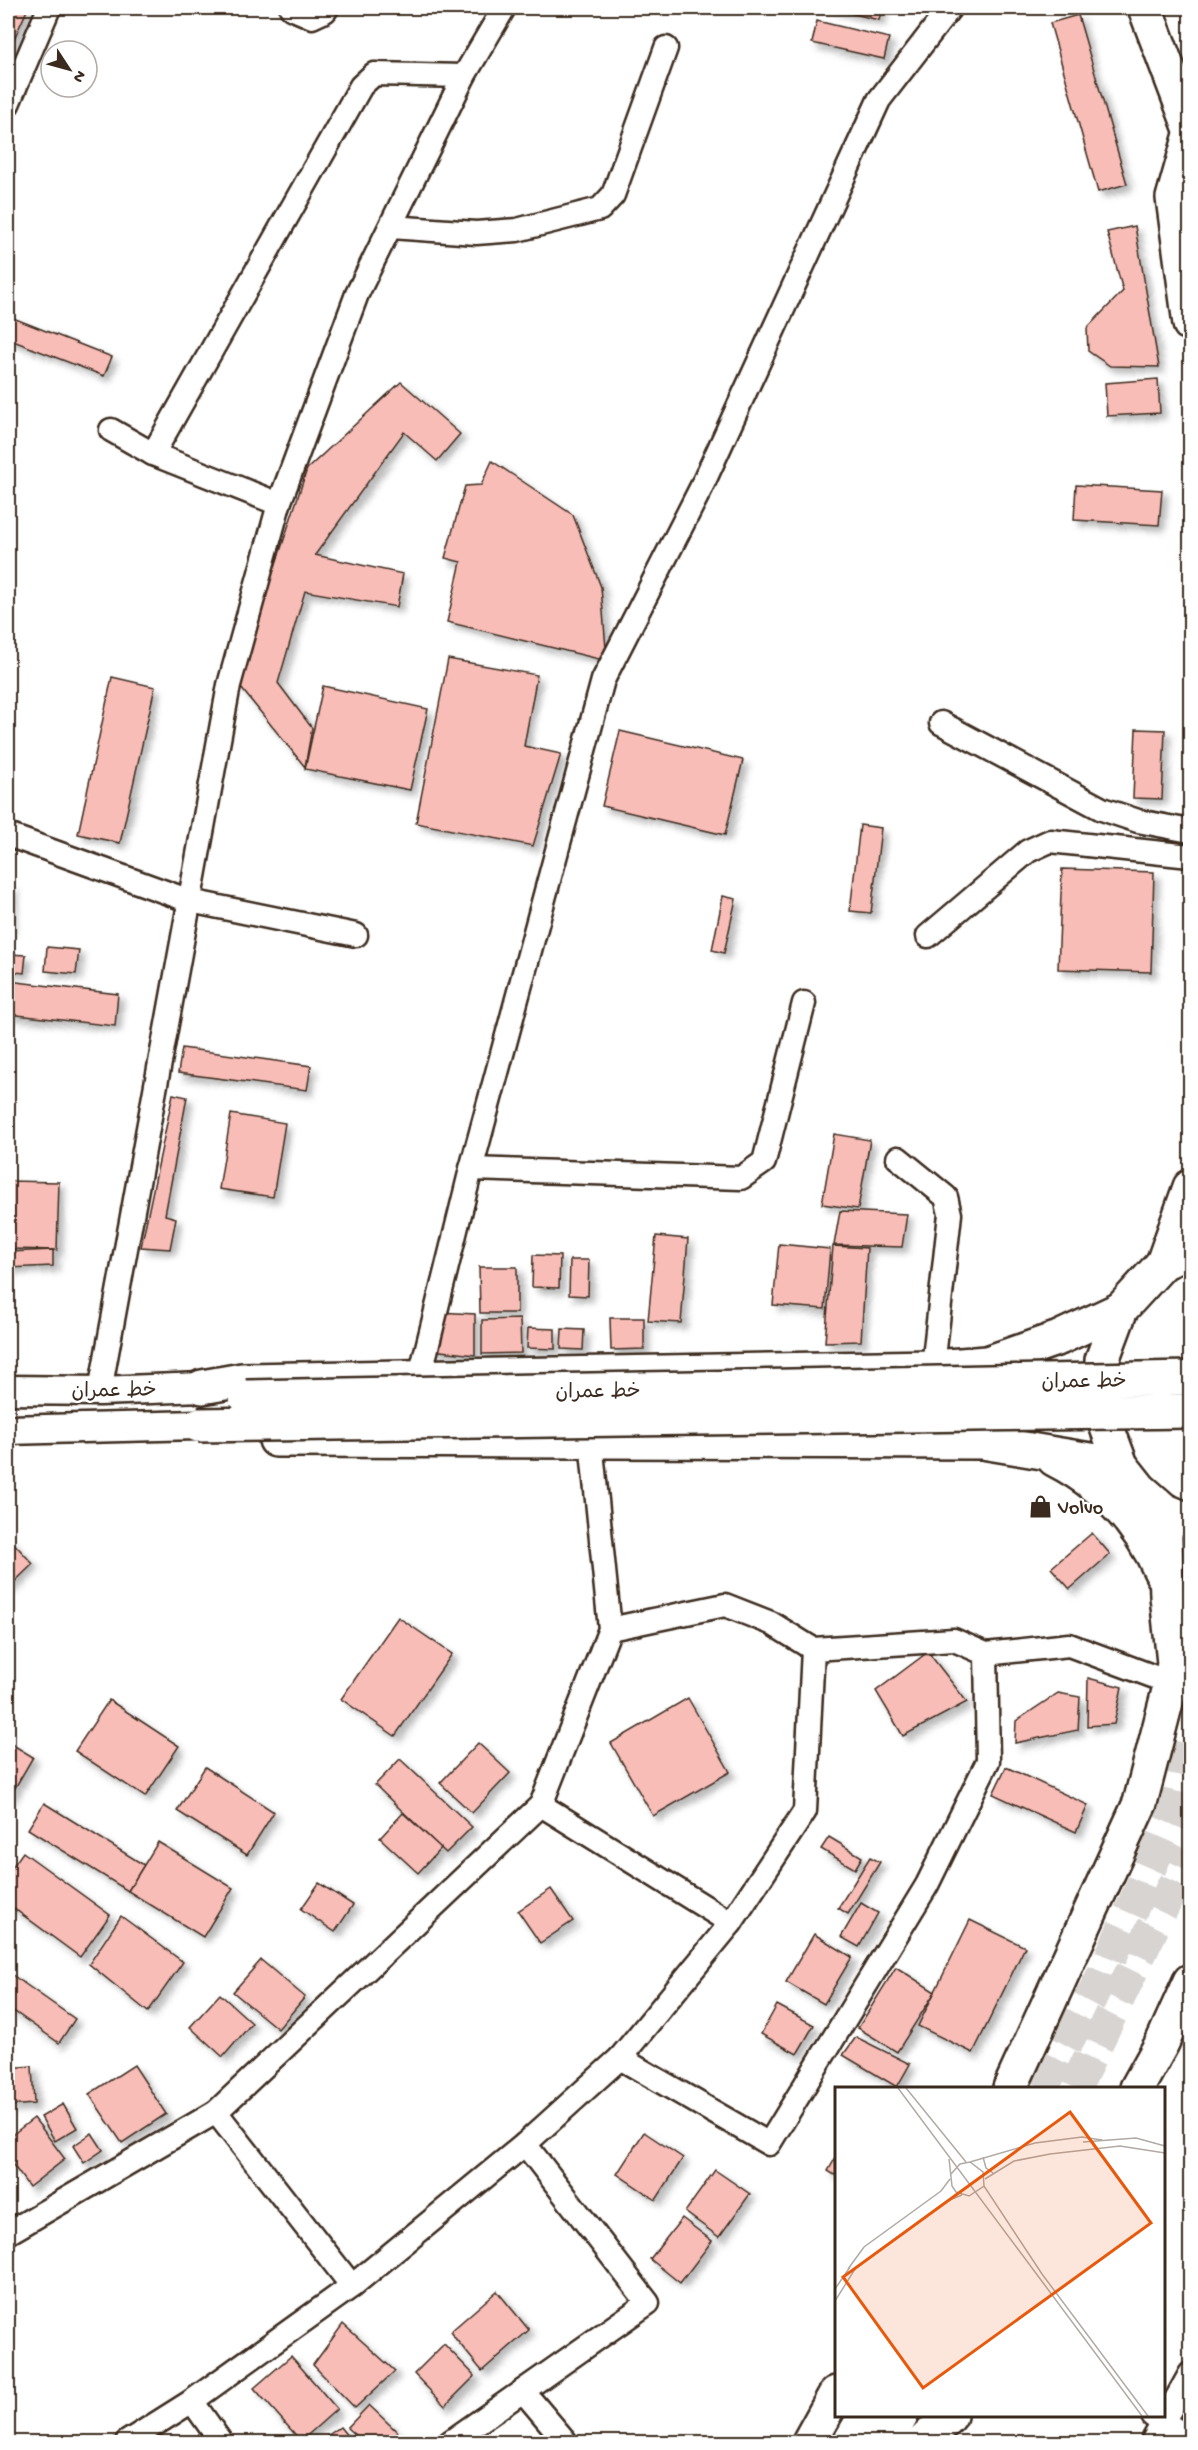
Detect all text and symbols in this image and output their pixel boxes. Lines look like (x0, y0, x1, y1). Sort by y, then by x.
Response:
north arrow (39, 39, 99, 99)
text: N (67, 66, 89, 86)
street label: خط عمران (1041, 1370, 1127, 1396)
street label: خط عمران (71, 1379, 157, 1405)
street label: خط عمران (555, 1380, 641, 1406)
shop icon: Volvo (1027, 1493, 1053, 1519)
place label: Volvo (1057, 1498, 1103, 1521)
inset map (835, 2087, 1165, 2417)

